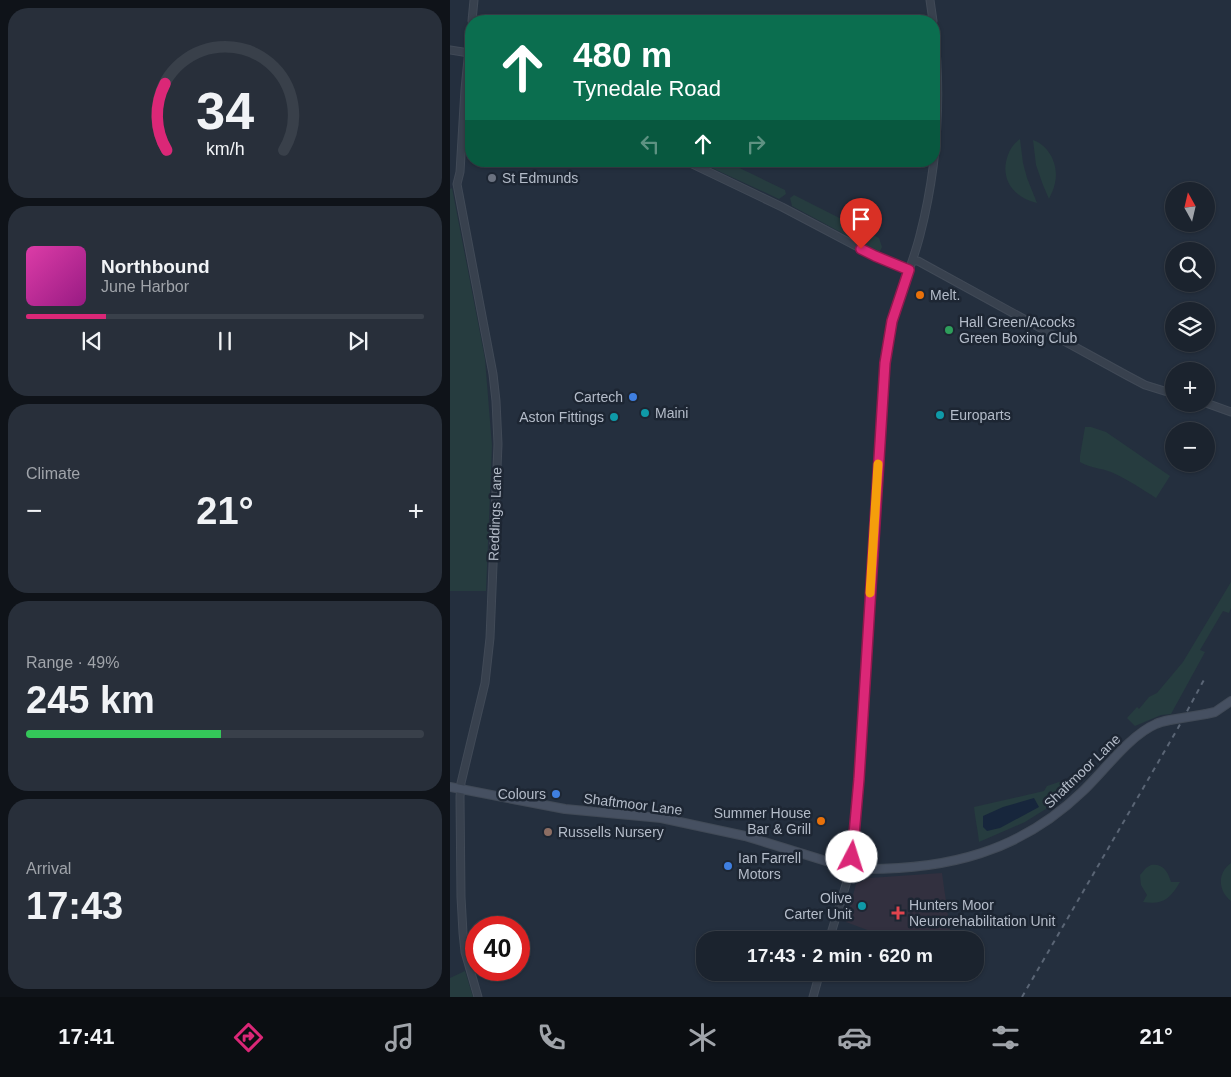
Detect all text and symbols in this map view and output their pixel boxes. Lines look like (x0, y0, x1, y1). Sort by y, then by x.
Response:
icon: ahead (490, 35, 555, 100)
text: 480 m (573, 35, 672, 74)
text: Tynedale Road (573, 76, 721, 101)
text: 34 (196, 82, 254, 140)
icon: left (636, 130, 664, 158)
icon: ahead (689, 130, 717, 158)
icon: right (742, 130, 770, 158)
text: km/h (206, 139, 244, 159)
place label: St Edmunds (502, 170, 578, 186)
marker: St Edmunds (486, 172, 498, 184)
north arrow (1165, 182, 1215, 232)
map controls (1165, 182, 1215, 472)
pin (840, 198, 882, 249)
icon: arrive (847, 205, 875, 233)
button: search (1165, 242, 1215, 292)
text: Northbound (101, 256, 210, 277)
text: June Harbor (101, 278, 189, 295)
place label: Melt. (930, 287, 960, 303)
marker: Melt. (914, 289, 926, 301)
button: layers (1165, 302, 1215, 352)
place label: Hall Green/Acocks Green Boxing Club (959, 314, 1078, 346)
marker: Hall Green/Acocks Green Boxing Club (943, 324, 955, 336)
icon: previous (78, 327, 106, 355)
icon: pause (211, 327, 239, 355)
icon: next (344, 327, 372, 355)
button: + (1165, 362, 1215, 412)
place label: Cartech (574, 389, 623, 405)
marker: Cartech (627, 391, 639, 403)
place label: Maini (655, 405, 688, 421)
marker: Maini (639, 407, 651, 419)
place label: Europarts (950, 407, 1011, 423)
place label: Aston Fittings (519, 409, 604, 425)
marker: Europarts (934, 409, 946, 421)
marker: Aston Fittings (608, 411, 620, 423)
button: − (1165, 422, 1215, 472)
text: Climate (26, 465, 80, 482)
street label: Reddings Lane (485, 466, 505, 561)
text: 21° (196, 490, 254, 532)
text: − (26, 495, 42, 526)
text: + (408, 495, 424, 526)
text: Range · 49% (26, 654, 119, 671)
text: 245 km (26, 679, 155, 721)
street label: Shaftmoor Lane (1041, 730, 1124, 811)
place label: Colours (498, 786, 546, 802)
marker: Colours (550, 788, 562, 800)
street label: Shaftmoor Lane (583, 790, 684, 818)
place label: Summer House Bar & Grill (714, 805, 811, 837)
marker: Summer House Bar & Grill (815, 815, 827, 827)
place label: Russells Nursery (558, 824, 664, 840)
marker: Russells Nursery (542, 826, 554, 838)
position arrow (825, 830, 877, 882)
place label: Ian Farrell Motors (738, 850, 801, 882)
text: Arrival (26, 860, 71, 877)
marker: Ian Farrell Motors (722, 860, 734, 872)
text: 17:43 (26, 885, 123, 927)
place label: Olive Carter Unit (784, 890, 852, 922)
place label: Hunters Moor Neurorehabilitation Unit (909, 897, 1055, 929)
marker: Olive Carter Unit (856, 900, 868, 912)
marker: Hunters Moor Neurorehabilitation Unit (891, 906, 905, 920)
speed limit sign: 40 (465, 916, 530, 981)
text: 17:43 · 2 min · 620 m (747, 945, 933, 966)
icon: directions (231, 1020, 266, 1055)
icon: music (382, 1020, 417, 1055)
icon: phone (534, 1020, 569, 1055)
icon: climate (685, 1020, 720, 1055)
icon: car (837, 1020, 872, 1055)
icon: filters (988, 1020, 1023, 1055)
text: 17:41 (58, 1024, 114, 1049)
text: 21° (1139, 1024, 1173, 1049)

